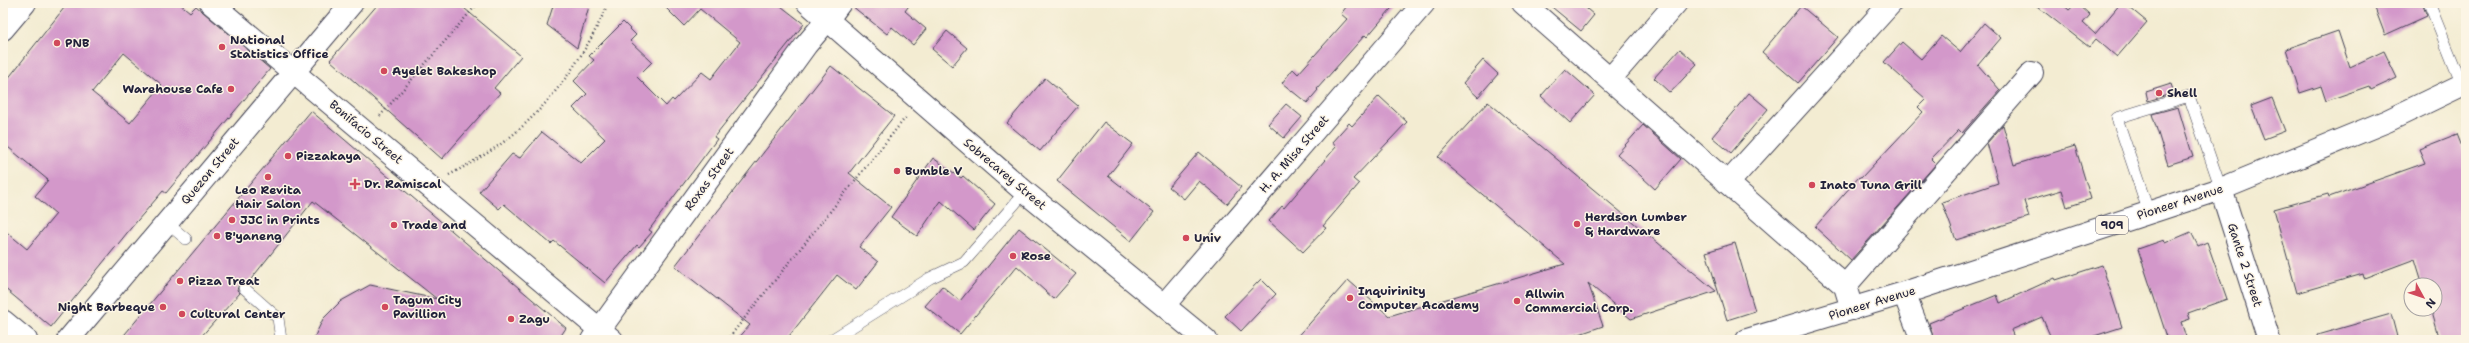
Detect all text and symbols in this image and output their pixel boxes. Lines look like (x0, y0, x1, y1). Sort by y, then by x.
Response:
place label: National Statistics Office (230, 32, 329, 62)
place label: PNB (65, 35, 90, 51)
marker: PNB (52, 38, 62, 48)
marker: National Statistics Office (217, 42, 227, 52)
place label: Ayelet Bakeshop (392, 63, 496, 79)
marker: Ayelet Bakeshop (379, 66, 389, 76)
place label: Warehouse Cafe (123, 81, 223, 97)
marker: Warehouse Cafe (226, 84, 236, 94)
place label: Shell (2167, 85, 2197, 101)
marker: Shell (2154, 88, 2164, 98)
street label: Bonifacio Street (326, 96, 406, 168)
street label: H. A. Misa Street (1256, 112, 1332, 196)
street label: Quezon Street (177, 134, 243, 208)
street label: Sobrecarey Street (960, 135, 1050, 213)
street label: Roxas Street (681, 144, 737, 214)
place label: Pizzakaya (296, 148, 362, 164)
marker: Pizzakaya (283, 151, 293, 161)
place label: Bumble V (905, 163, 963, 179)
marker: Bumble V (892, 166, 902, 176)
marker: Leo Revita Hair Salon (263, 172, 273, 182)
place label: Dr. Ramiscal (364, 176, 441, 192)
place label: Inato Tuna Grill (1820, 177, 1922, 193)
marker: Dr. Ramiscal (349, 178, 361, 190)
marker: Inato Tuna Grill (1807, 180, 1817, 190)
street label: Pioneer Avenue (2135, 180, 2225, 224)
place label: Leo Revita Hair Salon (235, 182, 302, 212)
place label: Herdson Lumber & Hardware (1585, 209, 1687, 239)
place label: JJC in Prints (240, 212, 320, 228)
marker: JJC in Prints (227, 215, 237, 225)
road number: 909 (2096, 216, 2128, 234)
place label: Trade and (402, 217, 466, 233)
marker: Herdson Lumber & Hardware (1572, 219, 1582, 229)
marker: Trade and (389, 220, 399, 230)
street label: Gante 2 Street (2224, 221, 2266, 309)
place label: B'yaneng (225, 228, 282, 244)
place label: Univ (1194, 230, 1221, 246)
marker: B'yaneng (212, 231, 222, 241)
marker: Univ (1181, 233, 1191, 243)
place label: Rose (1021, 248, 1051, 264)
marker: Rose (1008, 251, 1018, 261)
place label: Pizza Treat (188, 273, 260, 289)
marker: Pizza Treat (175, 276, 185, 286)
north arrow (2403, 277, 2443, 317)
street label: Pioneer Avenue (1827, 282, 1918, 324)
place label: Inquirinity Computer Academy (1358, 283, 1479, 313)
place label: Allwin Commercial Corp. (1525, 286, 1633, 316)
place label: Tagum City Pavillion (393, 292, 462, 322)
marker: Inquirinity Computer Academy (1345, 293, 1355, 303)
text: N (2422, 295, 2439, 311)
marker: Allwin Commercial Corp. (1512, 296, 1522, 306)
place label: Night Barbeque (58, 299, 155, 315)
marker: Night Barbeque (158, 302, 168, 312)
marker: Tagum City Pavillion (380, 302, 390, 312)
place label: Cultural Center (190, 306, 286, 322)
marker: Cultural Center (177, 309, 187, 319)
place label: Zagu (519, 311, 550, 327)
marker: Zagu (506, 314, 516, 324)

